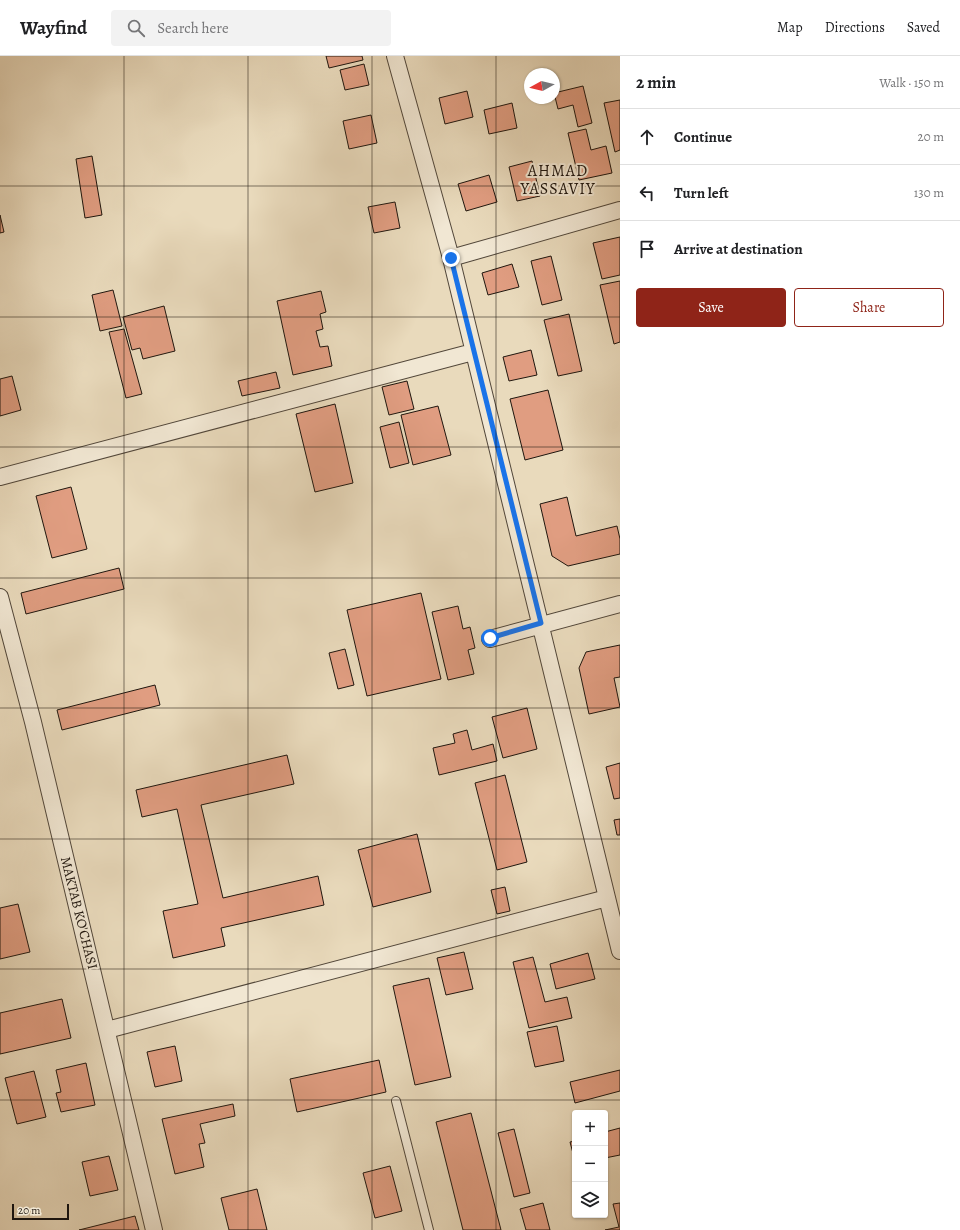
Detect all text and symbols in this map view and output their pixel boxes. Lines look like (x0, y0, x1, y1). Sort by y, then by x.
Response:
search box (111, 10, 391, 46)
text: Wayfind (20, 15, 87, 41)
icon: search (125, 17, 147, 39)
text: Search here (157, 18, 229, 38)
text: Map (777, 18, 803, 37)
text: Directions (825, 18, 885, 37)
text: Saved (907, 18, 940, 37)
north arrow (524, 68, 560, 104)
text: 2 min (636, 71, 676, 94)
text: Walk · 150 m (879, 74, 944, 91)
icon: ahead (636, 126, 658, 148)
text: Continue (674, 127, 732, 147)
text: 20 m (918, 128, 944, 145)
district label: AHMAD YASSAVIY (519, 160, 596, 200)
icon: left (636, 182, 658, 204)
text: Turn left (674, 183, 729, 203)
text: 130 m (914, 184, 944, 201)
icon: arrive (636, 238, 658, 260)
text: Arrive at destination (674, 239, 803, 259)
route end (442, 249, 460, 267)
button: Save (636, 288, 786, 327)
button: Share (794, 288, 944, 327)
route start (481, 629, 499, 647)
street label: MAKTAB KO'CHASI (56, 855, 102, 971)
map controls (572, 1110, 608, 1218)
button: + (572, 1110, 608, 1146)
button: − (572, 1146, 608, 1182)
button: layers (572, 1182, 608, 1218)
scale bar (12, 1202, 69, 1221)
text: 20 m (18, 1203, 40, 1218)

